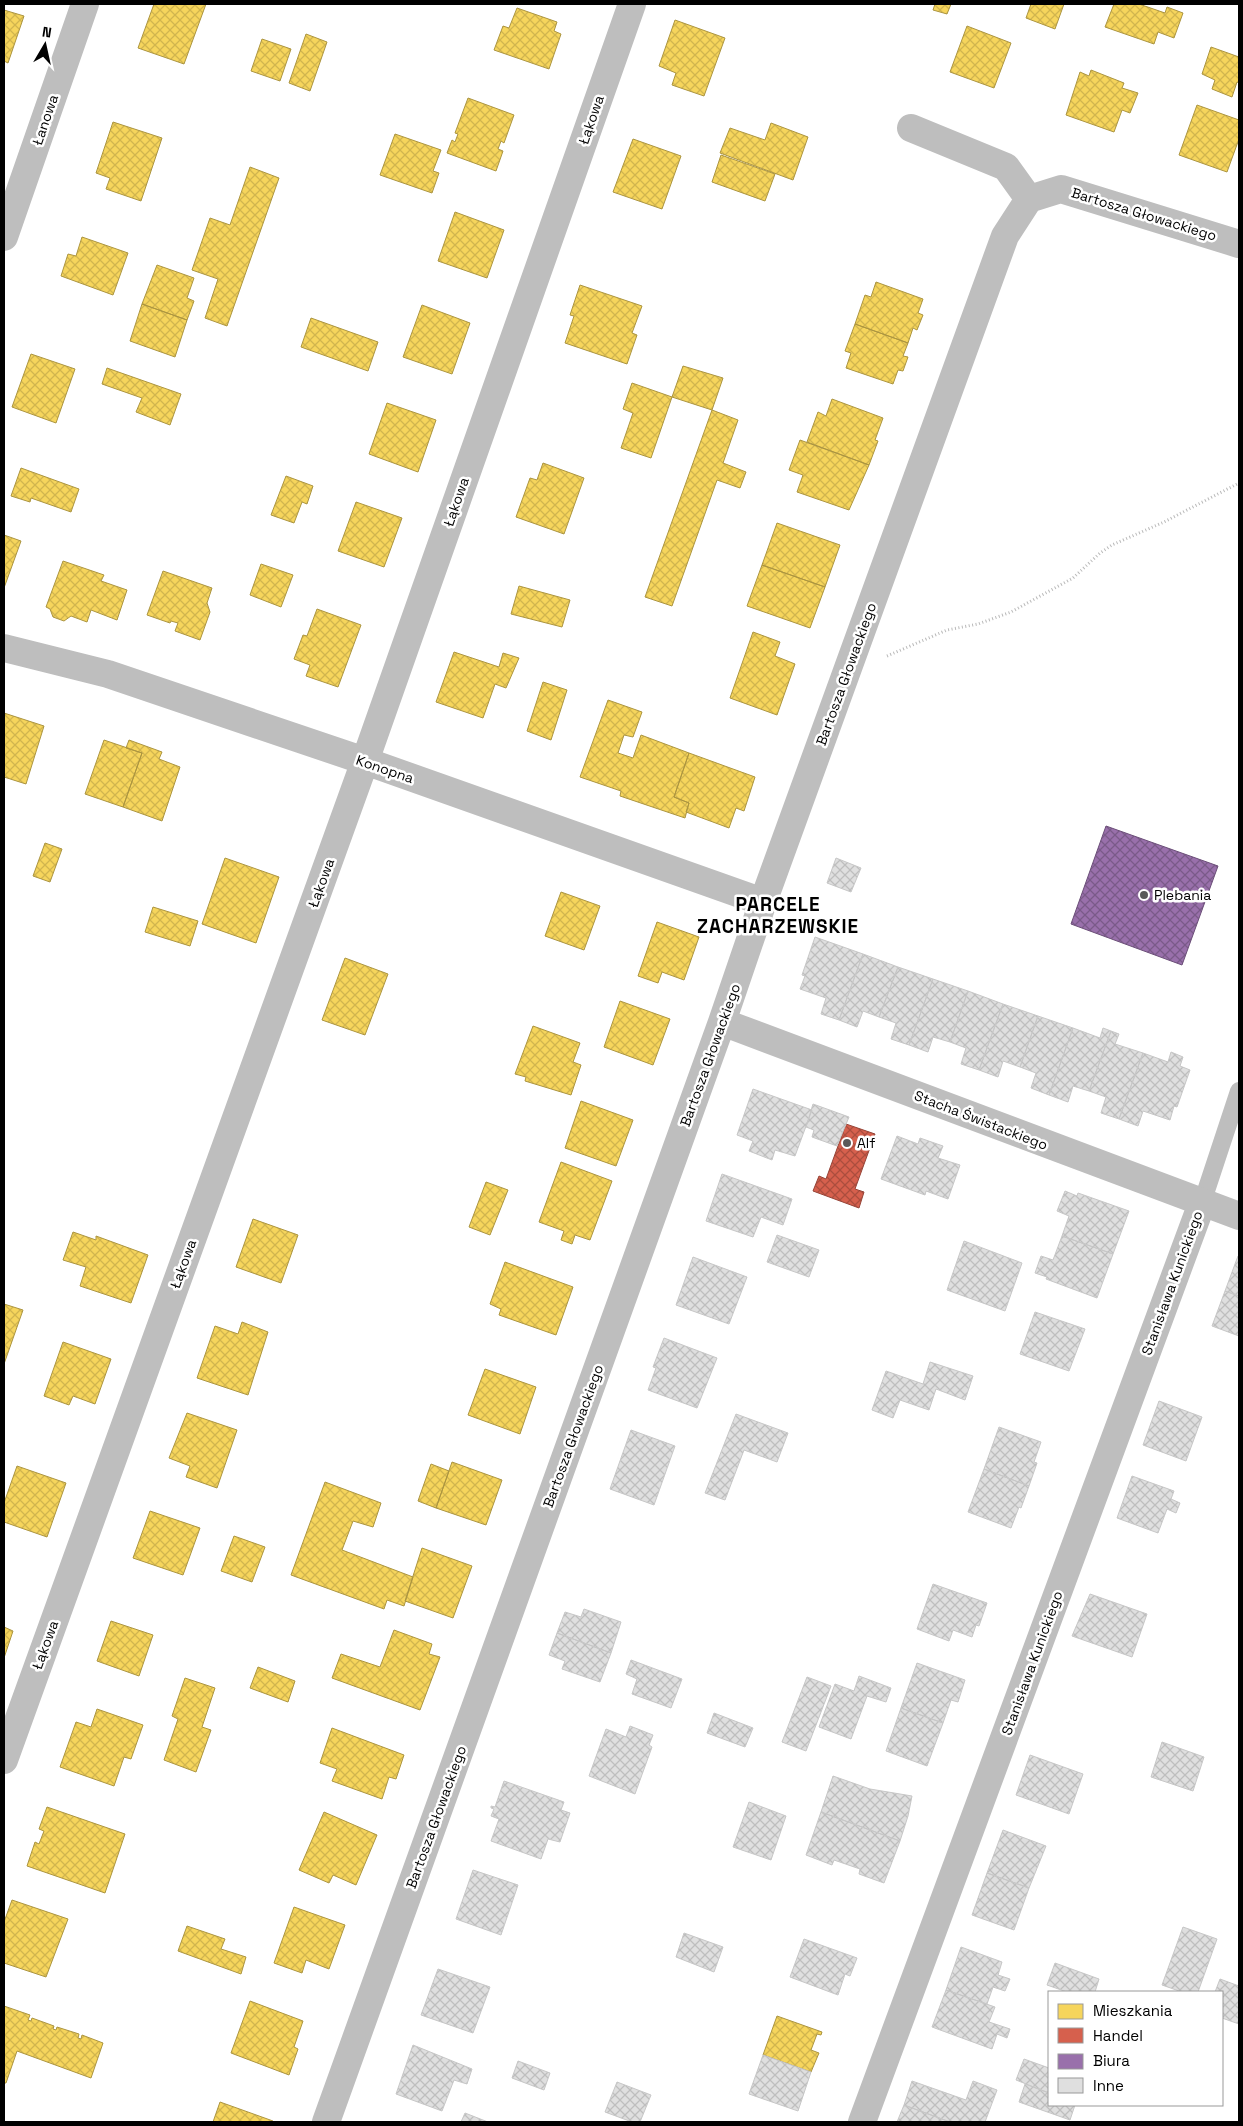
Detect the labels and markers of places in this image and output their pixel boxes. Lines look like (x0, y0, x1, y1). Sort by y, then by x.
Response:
place label: Plebania (1154, 886, 1211, 904)
marker: Plebania (1138, 889, 1150, 901)
place label: Alf (857, 1134, 875, 1152)
marker: Alf (841, 1137, 853, 1149)

